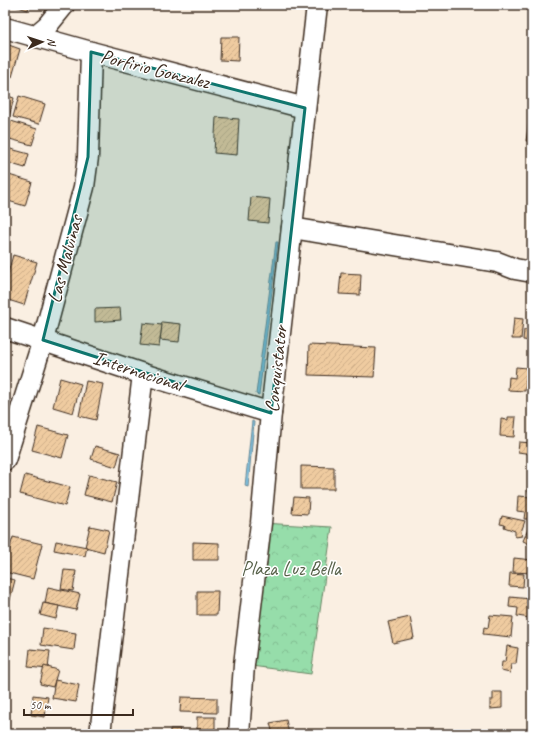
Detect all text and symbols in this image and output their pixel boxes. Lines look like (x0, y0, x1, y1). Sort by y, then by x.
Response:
north arrow (22, 22, 62, 62)
text: N (45, 38, 59, 47)
street label: Porfirio Gonzalez (98, 43, 214, 95)
street label: Las Malvinas (41, 210, 89, 306)
street label: Conquistator (259, 323, 293, 414)
street label: Internacional (90, 345, 189, 398)
park label: Plaza Luz Bella (241, 556, 343, 581)
scale bar (24, 691, 133, 717)
text: 50 m (30, 697, 52, 713)

